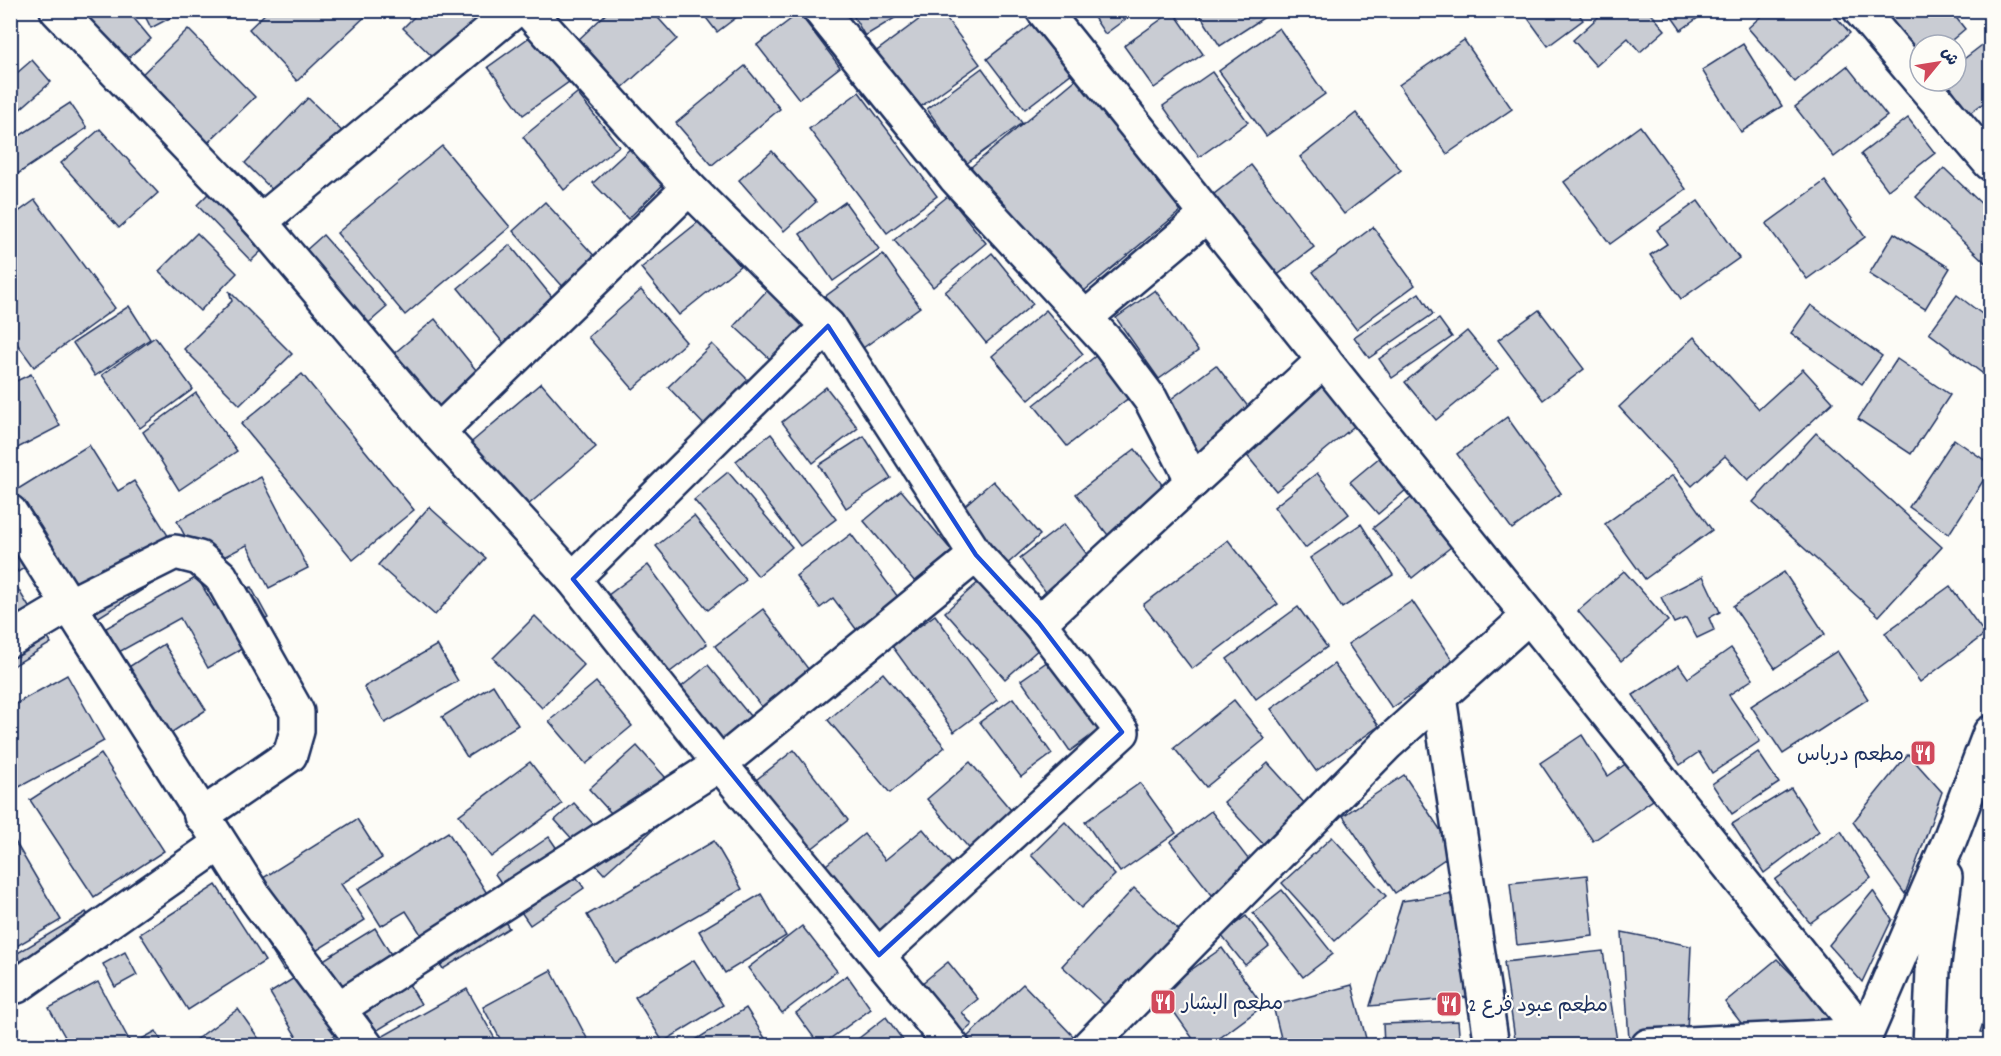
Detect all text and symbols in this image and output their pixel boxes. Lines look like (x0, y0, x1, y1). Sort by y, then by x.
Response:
north arrow (1908, 33, 1968, 93)
text: ش (1934, 43, 1963, 70)
restaurant icon: مطعم درباس (1908, 738, 1938, 768)
place label: مطعم درباس (1797, 742, 1904, 770)
restaurant icon: مطعم البشار (1148, 987, 1178, 1017)
restaurant icon: مطعم عبود فرع 2 (1434, 989, 1464, 1019)
place label: مطعم البشار (1180, 991, 1283, 1019)
place label: مطعم عبود فرع 2 (1468, 993, 1608, 1021)

